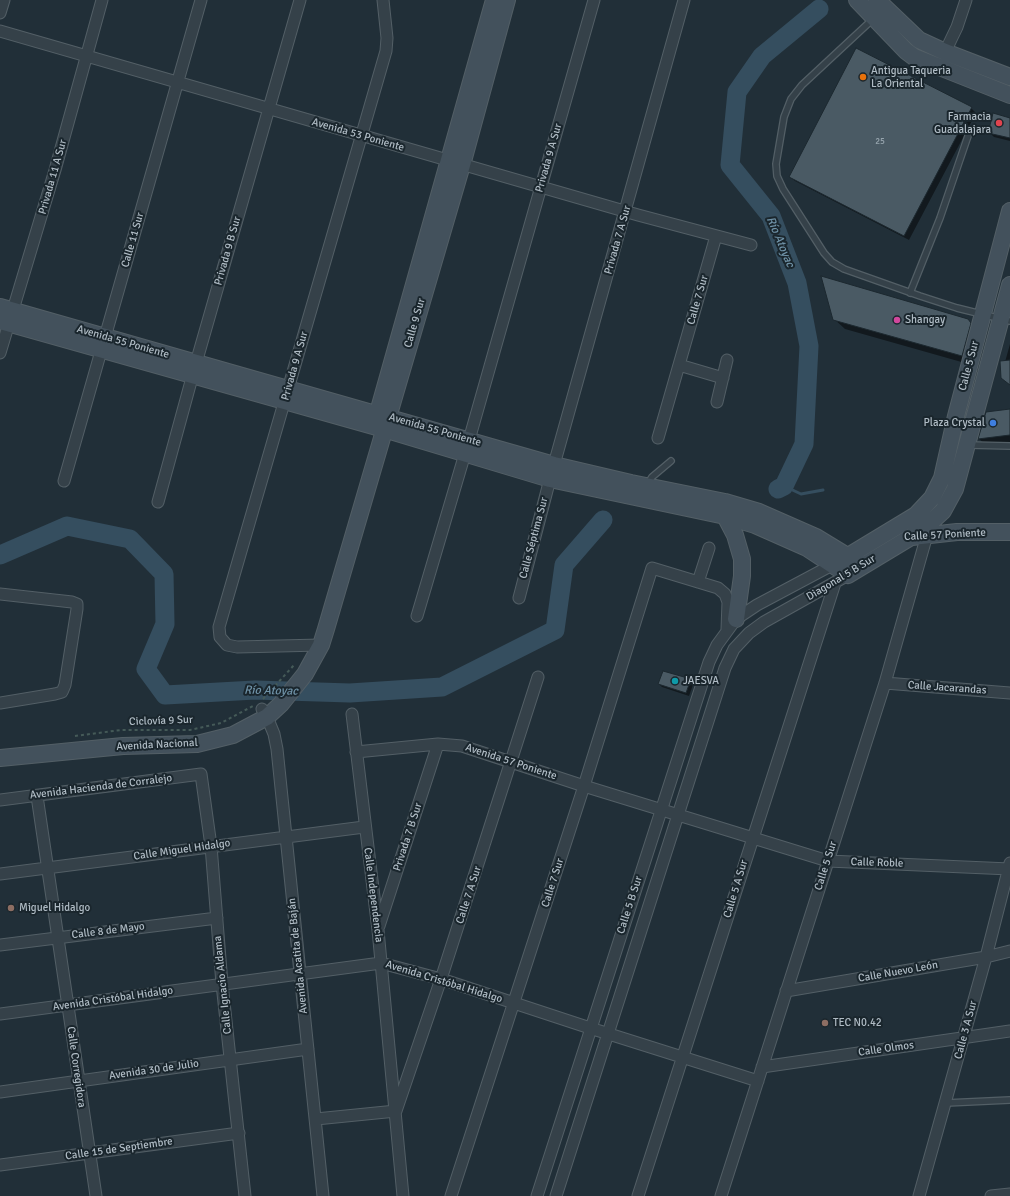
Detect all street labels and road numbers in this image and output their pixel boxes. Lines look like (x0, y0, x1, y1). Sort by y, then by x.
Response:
street label: Avenida 53 Poniente (310, 116, 406, 154)
street label: Privada 9 A Sur (533, 122, 565, 194)
street label: Privada 11 A Sur (36, 138, 70, 216)
street label: Privada 7 A Sur (602, 204, 634, 276)
street label: Calle 11 Sur (119, 211, 147, 269)
street label: Privada 9 B Sur (212, 215, 244, 287)
street label: Calle 7 Sur (685, 274, 711, 326)
street label: Calle 9 Sur (402, 297, 428, 349)
street label: Avenida 55 Poniente (75, 323, 171, 361)
street label: Privada 9 A Sur (279, 330, 311, 402)
street label: Calle 5 Sur (956, 340, 982, 392)
street label: Avenida 55 Poniente (387, 411, 483, 449)
street label: Calle Séptima Sur (517, 496, 551, 580)
street label: Calle 57 Poniente (904, 526, 986, 544)
street label: Diagonal 5 B Sur (804, 552, 878, 604)
street label: Calle Jacarandas (907, 679, 987, 697)
street label: Ciclovía 9 Sur (129, 713, 193, 729)
street label: Avenida Nacional (116, 736, 198, 754)
street label: Avenida 57 Poniente (464, 741, 558, 783)
street label: Avenida Hacienda de Corralejo (29, 772, 173, 802)
street label: Privada 7 B Sur (391, 801, 425, 873)
street label: Calle Miguel Hidalgo (133, 837, 231, 863)
street label: Calle 5 Sur (812, 840, 840, 892)
street label: Calle Independencia (361, 847, 385, 943)
street label: Calle Roble (850, 855, 904, 871)
street label: Calle 7 Sur (539, 857, 567, 909)
street label: Calle 5 A Sur (721, 858, 751, 920)
street label: Calle 7 A Sur (453, 864, 485, 926)
street label: Calle 5 B Sur (614, 874, 646, 936)
street label: Avenida Acatita de Baján (285, 897, 311, 1015)
street label: Calle 8 de Mayo (71, 920, 145, 942)
street label: Calle Ignacio Aldama (211, 935, 235, 1035)
street label: Avenida Cristóbal Hidalgo (384, 958, 504, 1006)
street label: Calle Nuevo León (857, 958, 939, 986)
street label: Avenida Cristóbal Hidalgo (52, 984, 174, 1014)
street label: Calle 3 A Sur (952, 999, 980, 1061)
street label: Calle Corregidora (64, 1026, 88, 1108)
street label: Calle Olmos (857, 1039, 915, 1059)
street label: Avenida 30 de Julio (108, 1057, 200, 1083)
street label: Calle 15 de Septiembre (65, 1135, 173, 1163)

